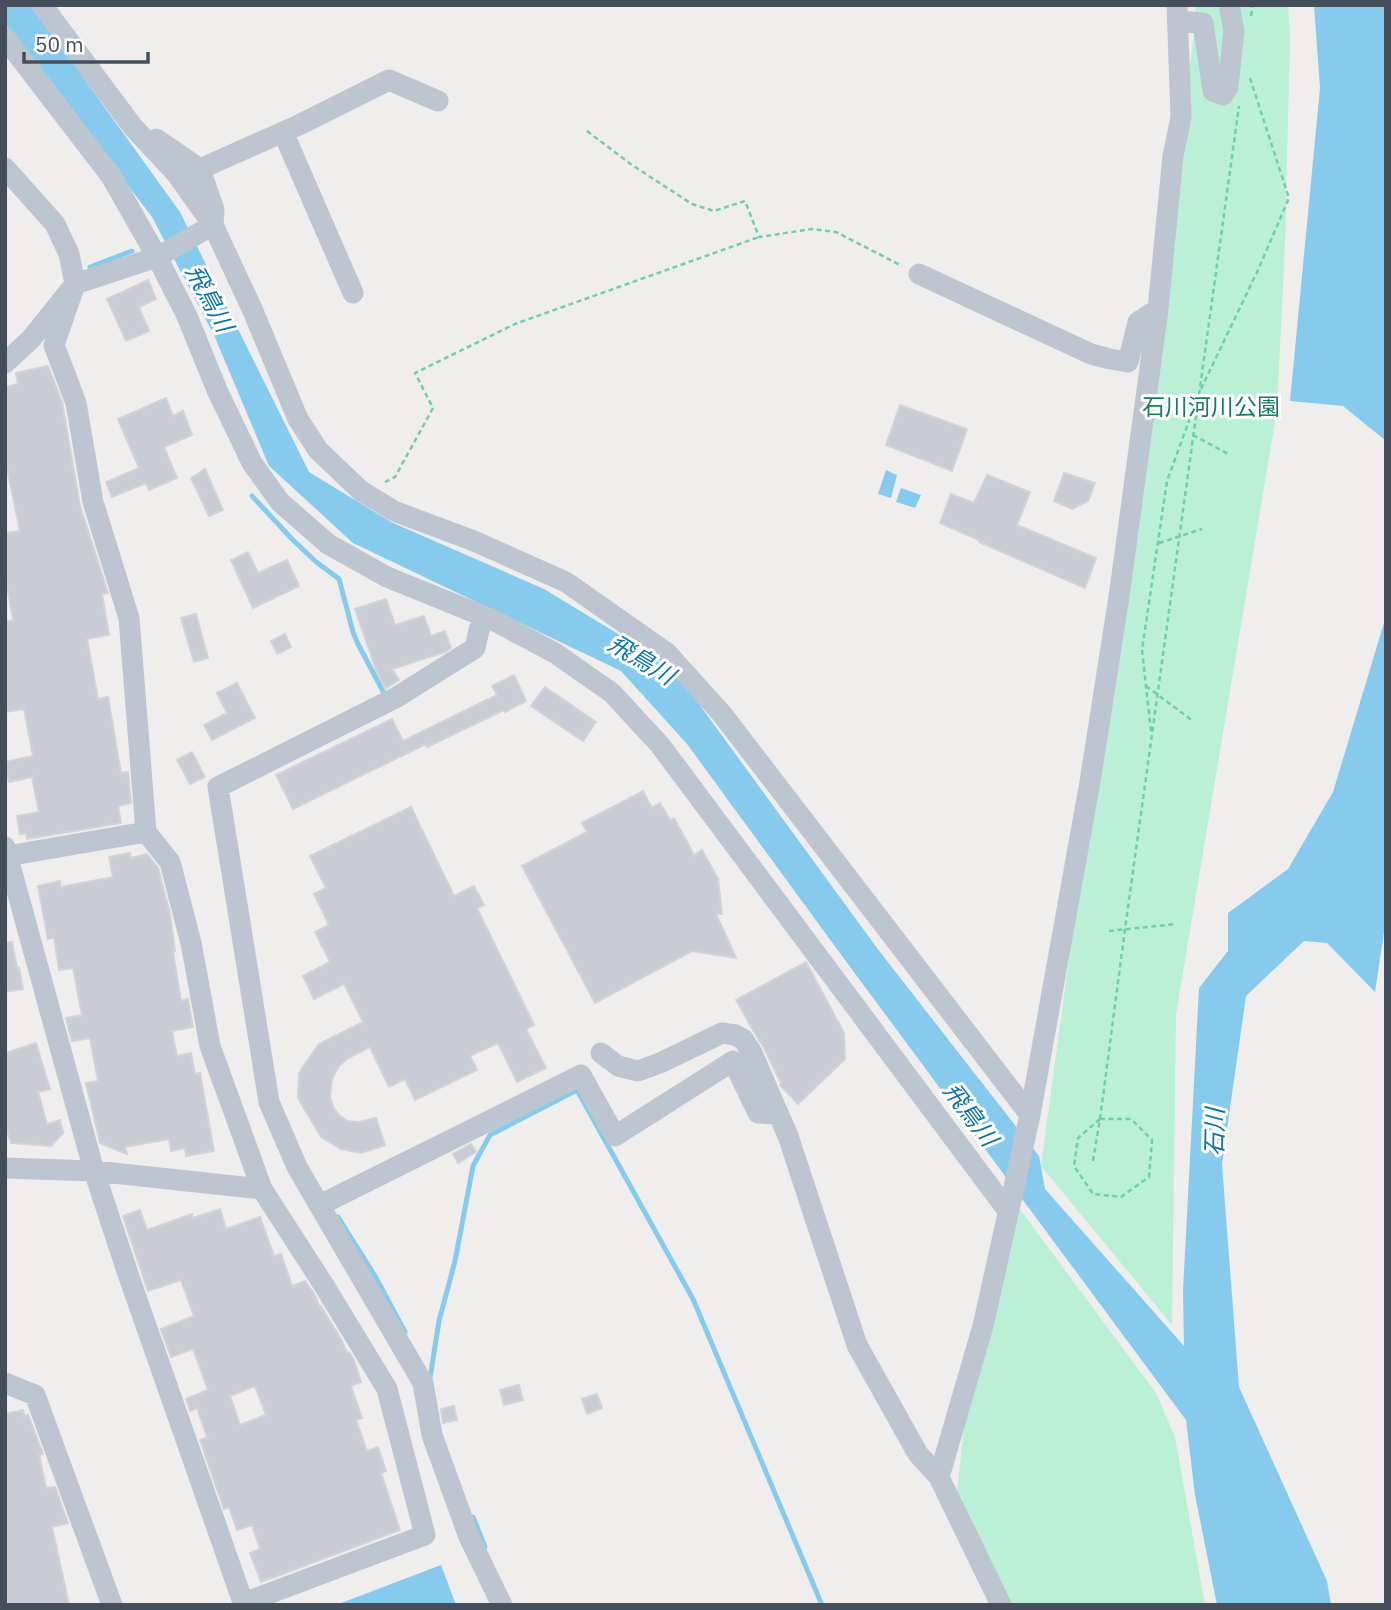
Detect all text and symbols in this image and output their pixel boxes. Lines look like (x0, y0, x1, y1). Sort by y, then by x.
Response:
scale bar (24, 21, 149, 65)
text: 50 m (35, 30, 84, 58)
water label: 飛鳥川 (179, 259, 242, 340)
park label: 石川河川公園 (1142, 391, 1280, 421)
water label: 飛鳥川 (603, 627, 684, 693)
water label: 飛鳥川 (937, 1076, 1007, 1155)
water label: 石川 (1198, 1105, 1230, 1156)

